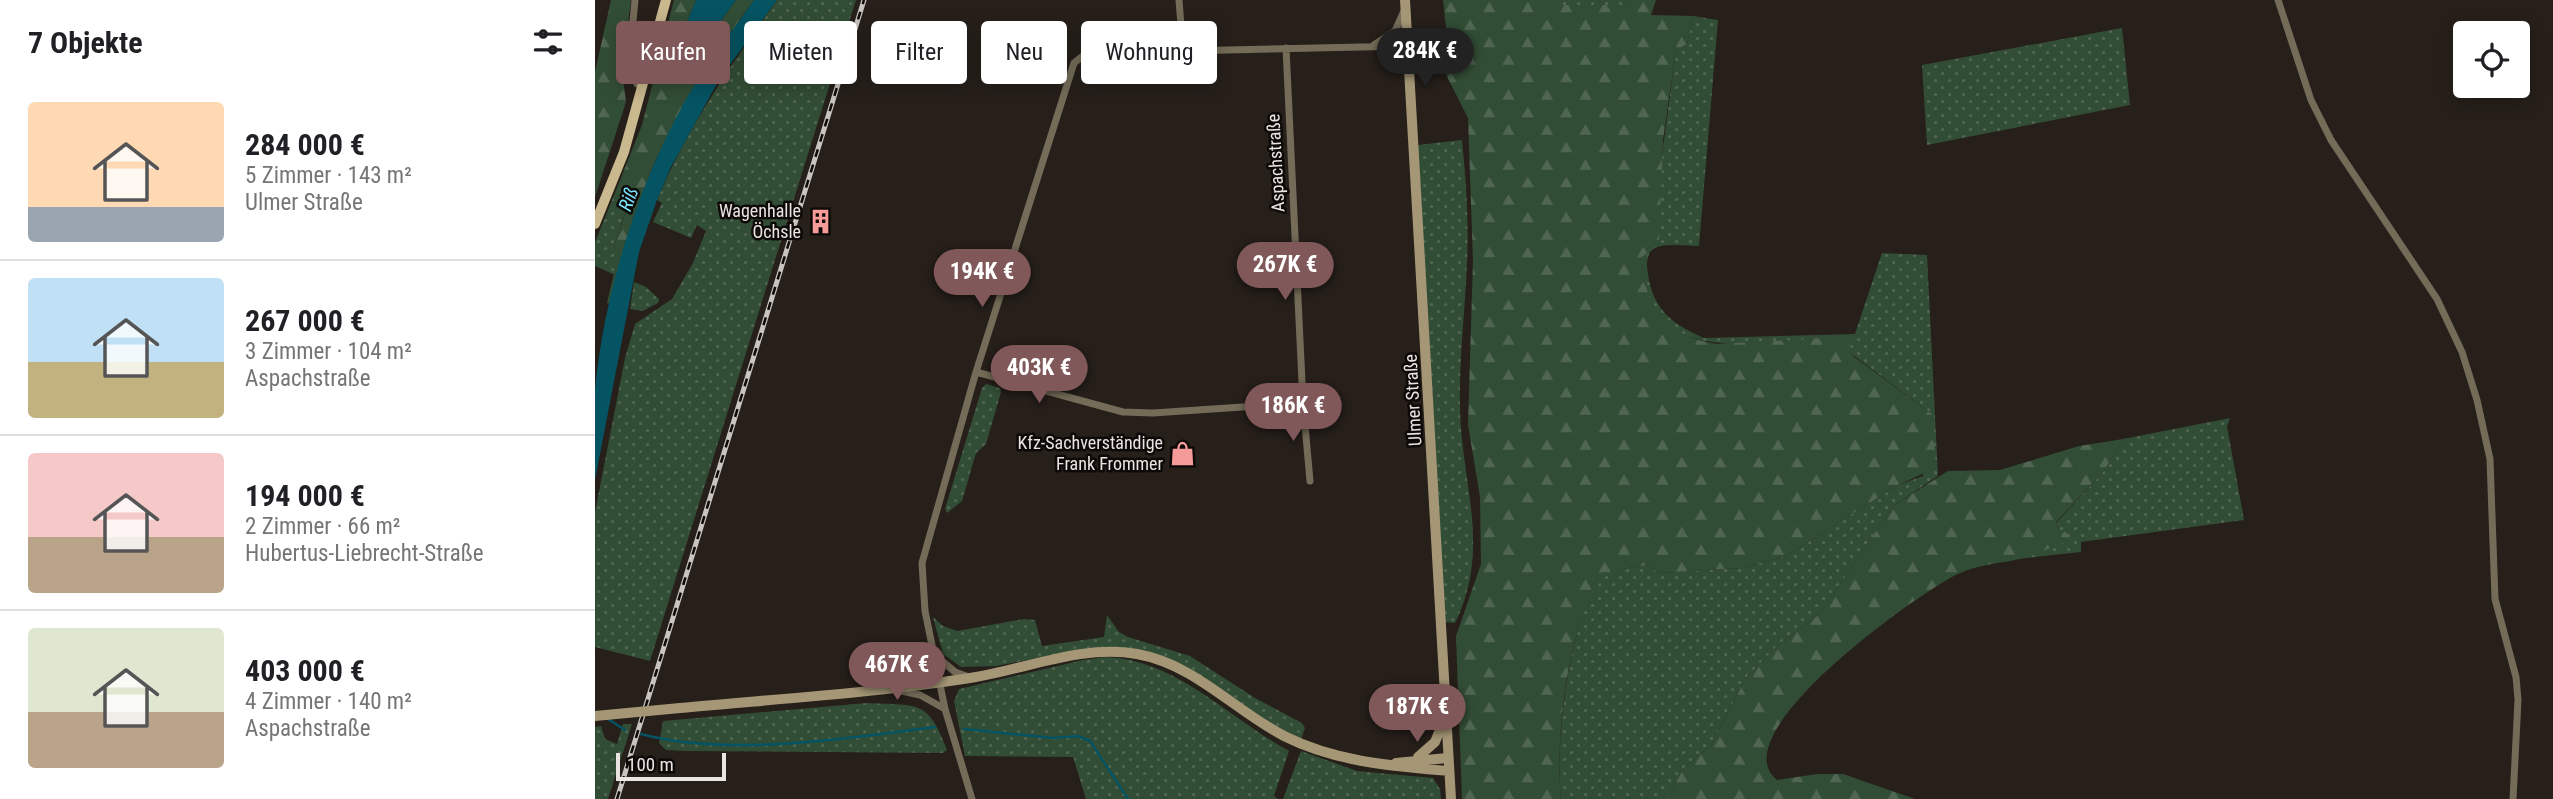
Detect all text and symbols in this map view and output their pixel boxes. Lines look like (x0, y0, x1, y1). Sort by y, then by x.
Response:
chip: Kaufen (616, 21, 730, 84)
chip: Mieten (744, 21, 857, 84)
chip: Filter (871, 21, 967, 84)
chip: Neu (981, 21, 1067, 84)
chip: Wohnung (1081, 21, 1217, 84)
map controls (2453, 21, 2530, 98)
button: locate (2453, 21, 2530, 98)
icon: filters (529, 23, 567, 61)
text: 7 Objekte (28, 25, 143, 60)
pin: 284K € (1368, 28, 1482, 88)
text: 284K € (1393, 37, 1457, 64)
street label: Aspachstraße (1262, 113, 1289, 213)
text: 284 000 € (245, 127, 365, 162)
icon: home (84, 130, 168, 214)
text: 5 Zimmer · 143 m² (245, 162, 412, 189)
water label: Riß (613, 184, 643, 214)
text: Ulmer Straße (245, 189, 363, 216)
place label: Wagenhalle Öchsle (719, 200, 801, 242)
building icon: Wagenhalle Öchsle (807, 207, 835, 235)
pin: 267K € (1228, 243, 1342, 302)
pin: 194K € (925, 250, 1039, 309)
text: 267K € (1253, 251, 1317, 278)
text: 194K € (950, 258, 1014, 285)
text: 267 000 € (245, 303, 365, 338)
icon: home (84, 306, 168, 390)
text: 3 Zimmer · 104 m² (245, 338, 412, 365)
pin: 403K € (982, 346, 1096, 405)
street label: Ulmer Straße (1400, 353, 1425, 447)
text: 403K € (1007, 354, 1071, 381)
text: Aspachstraße (245, 365, 371, 392)
pin: 186K € (1236, 384, 1350, 443)
text: 186K € (1261, 392, 1325, 419)
place label: Kfz-Sachverständige Frank Frommer (1017, 432, 1164, 474)
shop icon: Kfz-Sachverständige Frank Frommer (1169, 439, 1197, 467)
text: 194 000 € (245, 478, 365, 513)
icon: home (84, 481, 168, 565)
text: 2 Zimmer · 66 m² (245, 513, 400, 540)
text: Hubertus-Liebrecht-Straße (245, 540, 483, 567)
pin: 467K € (840, 642, 954, 702)
text: 467K € (865, 651, 929, 678)
text: 403 000 € (245, 653, 365, 688)
icon: home (84, 656, 168, 740)
pin: 187K € (1360, 684, 1474, 744)
text: 4 Zimmer · 140 m² (245, 688, 412, 715)
text: 187K € (1385, 693, 1449, 720)
text: Aspachstraße (245, 715, 371, 742)
scale bar (616, 750, 726, 782)
text: 100 m (627, 753, 674, 776)

